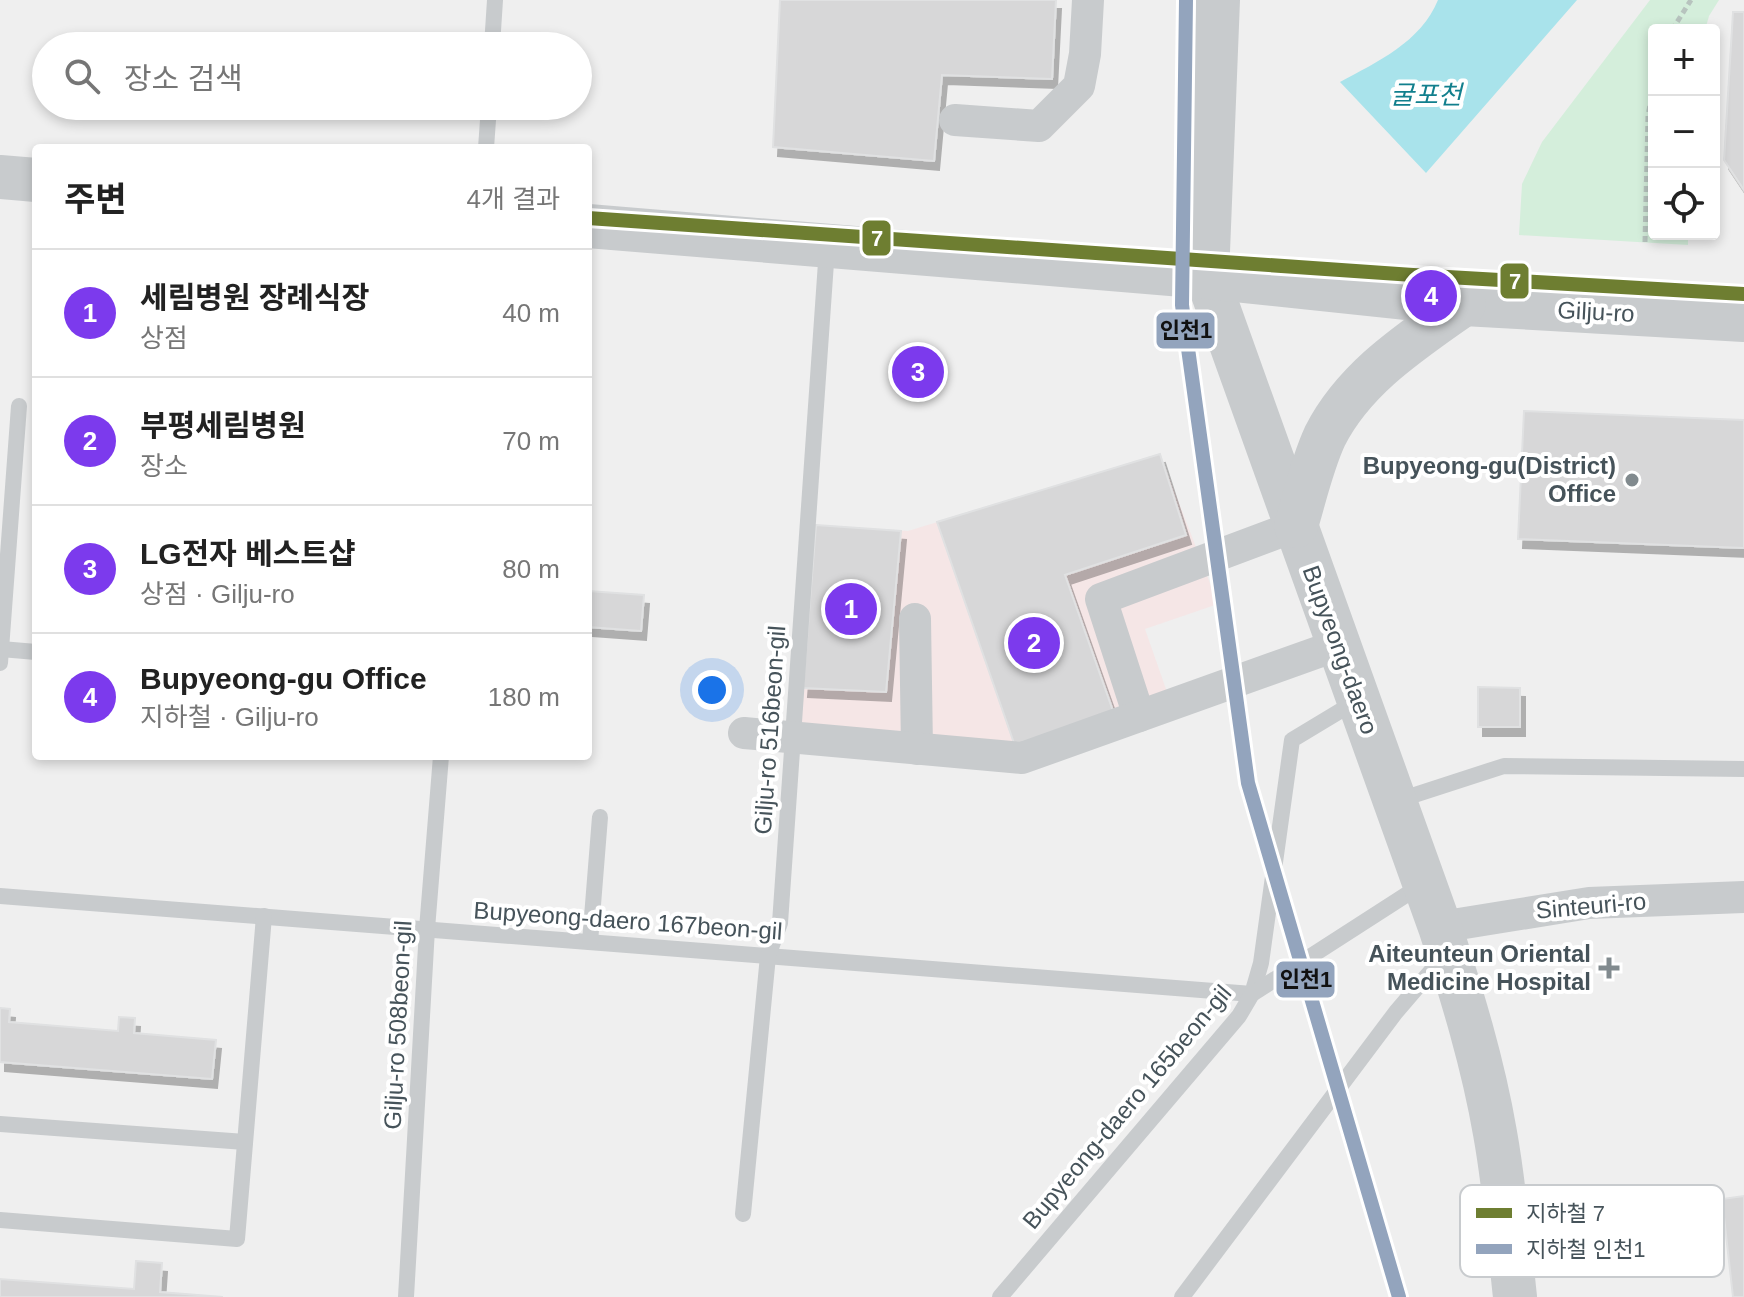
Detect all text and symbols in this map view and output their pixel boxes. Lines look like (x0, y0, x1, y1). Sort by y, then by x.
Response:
map controls (1648, 24, 1720, 240)
button: + (1648, 24, 1720, 96)
search box (32, 32, 592, 120)
icon: search (60, 54, 104, 98)
text: 장소 검색 (124, 62, 243, 95)
water label: 굴포천 (1390, 80, 1465, 110)
button: − (1648, 96, 1720, 168)
button: locate (1648, 168, 1720, 240)
text: 주변 (64, 180, 127, 218)
text: 4개 결과 (467, 184, 560, 214)
line badge: 7 (861, 219, 892, 257)
text: 7 (871, 226, 883, 251)
line badge: 7 (1499, 262, 1530, 300)
pin: 4 (1405, 266, 1457, 326)
text: 7 (1509, 269, 1521, 294)
text: 세림병원 장례식장 (140, 281, 369, 314)
street label: Gilju-ro (1557, 296, 1635, 327)
text: 1 (83, 298, 97, 328)
text: 40 m (502, 298, 560, 328)
line badge: 인천1 (1155, 311, 1216, 350)
text: 인천1 (1160, 318, 1212, 343)
text: 상점 (140, 323, 188, 353)
pin: 3 (892, 342, 944, 402)
text: 부평세림병원 (140, 409, 306, 442)
text: 2 (83, 426, 97, 456)
text: 70 m (502, 426, 560, 456)
text: 장소 (140, 451, 188, 481)
place label: Bupyeong-gu(District) Office (1363, 452, 1616, 507)
marker: Bupyeong-gu(District) Office (1623, 471, 1641, 489)
text: LG전자 베스트샵 (140, 537, 356, 570)
text: 3 (83, 554, 97, 584)
text: 80 m (502, 554, 560, 584)
street label: Bupyeong-daero (1297, 562, 1384, 738)
text: 상점 · Gilju-ro (140, 579, 295, 609)
pin: 1 (825, 579, 877, 639)
pin: 2 (1008, 613, 1060, 673)
street label: Gilju-ro 516beon-gil (749, 625, 790, 835)
text: Bupyeong-gu Office (140, 662, 427, 695)
your location (692, 670, 732, 710)
text: 4 (83, 682, 97, 712)
text: 180 m (488, 682, 560, 712)
text: 지하철 · Gilju-ro (140, 702, 319, 732)
street label: Sinteuri-ro (1535, 887, 1647, 924)
street label: Bupyeong-daero 167beon-gil (473, 896, 783, 945)
street label: Gilju-ro 508beon-gil (379, 920, 416, 1130)
place label: Aiteunteun Oriental Medicine Hospital (1368, 940, 1591, 995)
marker: Aiteunteun Oriental Medicine Hospital (1598, 957, 1620, 979)
line badge: 인천1 (1275, 960, 1336, 999)
text: 인천1 (1280, 967, 1332, 992)
street label: Bupyeong-daero 165beon-gil (1017, 979, 1236, 1234)
legend (1460, 1185, 1724, 1277)
text: 지하철 7 (1526, 1201, 1605, 1226)
text: 지하철 인천1 (1526, 1237, 1646, 1262)

